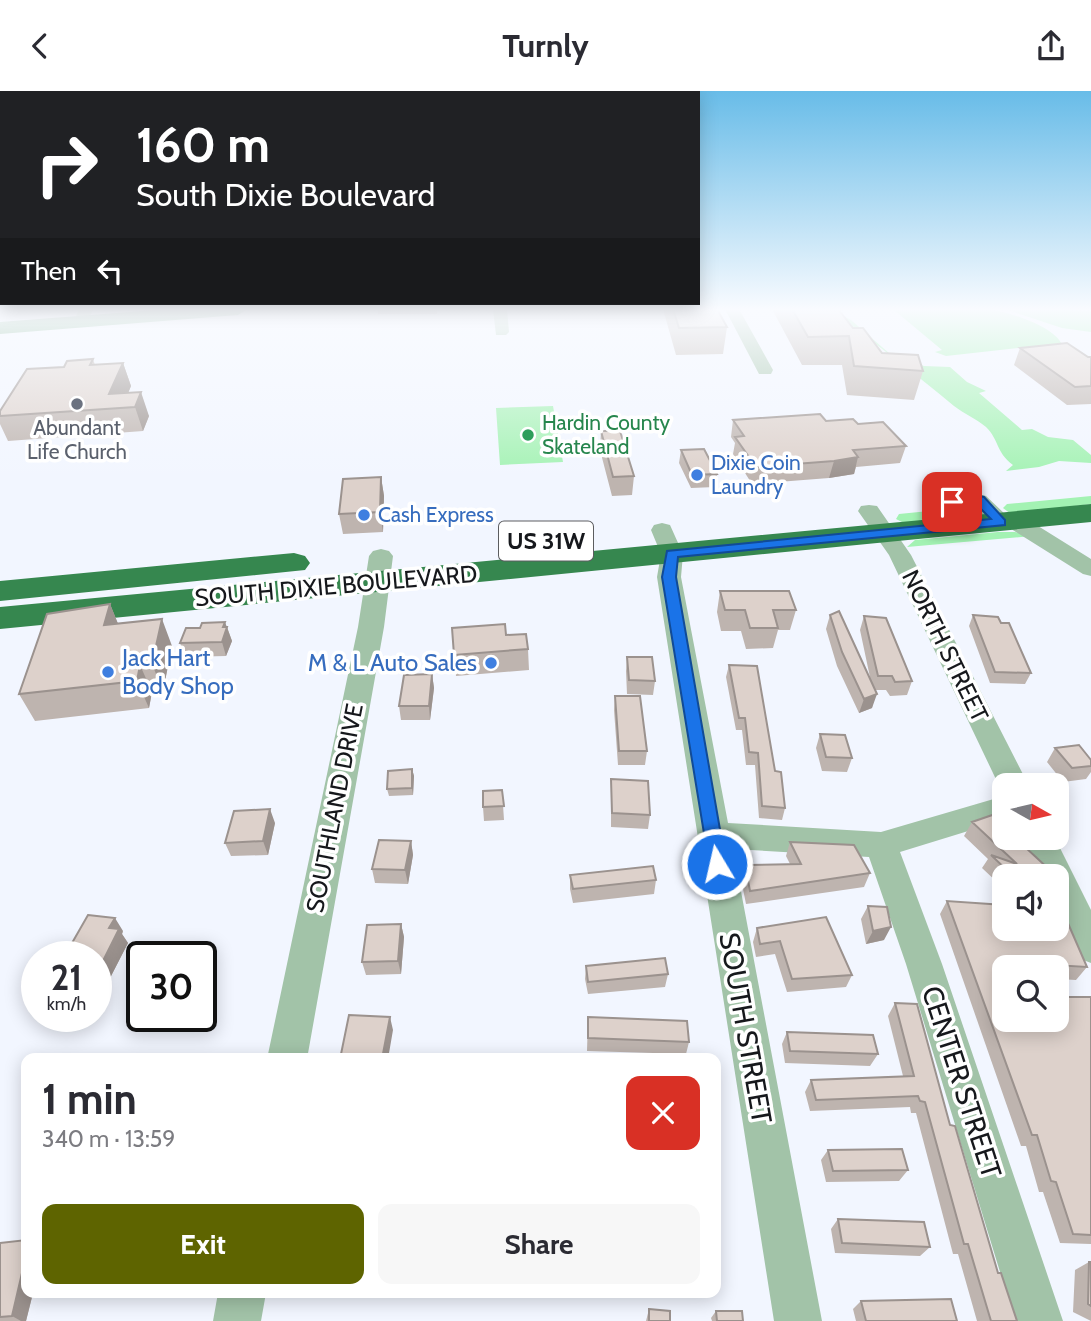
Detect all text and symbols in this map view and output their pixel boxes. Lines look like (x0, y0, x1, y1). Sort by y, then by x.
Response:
text: Turnly (502, 26, 589, 65)
icon: back (21, 27, 59, 65)
icon: share (1032, 27, 1070, 65)
text: 160 m (136, 115, 270, 174)
icon: right (21, 119, 112, 210)
text: South Dixie Boulevard (136, 175, 435, 214)
icon: left (91, 252, 129, 290)
text: Then (21, 255, 77, 287)
marker: Abundant Life Church (69, 396, 85, 412)
place label: Hardin County Skateland (542, 410, 670, 459)
place label: Abundant Life Church (27, 415, 127, 464)
marker: Hardin County Skateland (520, 427, 536, 443)
place label: Dixie Coin Laundry (711, 450, 801, 499)
marker: Dixie Coin Laundry (689, 467, 705, 483)
pin (922, 472, 982, 532)
icon: arrive (933, 483, 971, 521)
place label: Cash Express (378, 502, 494, 527)
marker: Cash Express (356, 507, 372, 523)
road number: US 31W (499, 522, 593, 561)
street label: SOUTH DIXIE BOULEVARD (194, 559, 478, 612)
street label: NORTH STREET (896, 565, 995, 727)
place label: Jack Hart Body Shop (121, 643, 234, 700)
place label: M & L Auto Sales (308, 648, 477, 677)
marker: M & L Auto Sales (483, 655, 499, 671)
marker: Jack Hart Body Shop (100, 664, 116, 680)
street label: SOUTHLAND DRIVE (300, 701, 369, 915)
north arrow (992, 773, 1069, 851)
map controls (992, 773, 1069, 1032)
position arrow (680, 827, 754, 901)
button: sound (992, 864, 1069, 941)
street label: SOUTH STREET (712, 930, 780, 1126)
speed limit sign: 30 (126, 941, 217, 1032)
button: search (992, 955, 1069, 1032)
text: 21 (51, 956, 82, 999)
street label: CENTER STREET (915, 982, 1009, 1183)
text: km/h (47, 993, 86, 1015)
text: 1 min (42, 1073, 137, 1125)
button: close (626, 1076, 700, 1150)
text: 340 m · 13:59 (42, 1125, 175, 1153)
button: Exit (42, 1204, 364, 1284)
button: Share (378, 1204, 700, 1284)

